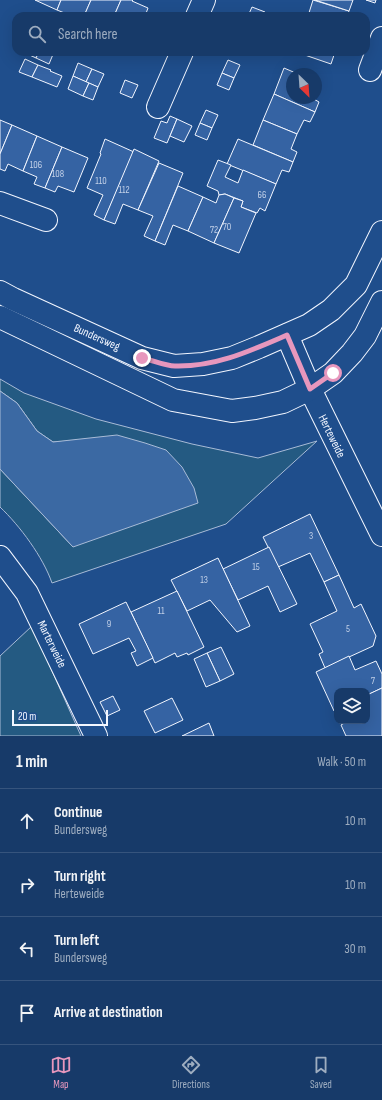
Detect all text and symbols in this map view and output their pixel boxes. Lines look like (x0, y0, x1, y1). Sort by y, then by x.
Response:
search box (12, 12, 370, 56)
icon: search (26, 23, 48, 45)
text: Search here (58, 25, 118, 44)
north arrow (286, 68, 322, 104)
house number: 106 (30, 159, 42, 171)
house number: 108 (52, 168, 64, 180)
house number: 110 (95, 175, 107, 187)
house number: 112 (118, 184, 130, 196)
house number: 66 (258, 189, 266, 201)
house number: 70 (223, 221, 231, 233)
house number: 72 (210, 224, 218, 236)
street label: Bundersweg (71, 321, 123, 354)
route end (133, 349, 151, 367)
route start (324, 364, 342, 382)
street label: Herteweide (315, 412, 349, 461)
house number: 3 (309, 530, 313, 542)
house number: 15 (252, 561, 260, 573)
house number: 13 (200, 574, 208, 586)
house number: 11 (158, 605, 165, 617)
street label: Marterweide (34, 618, 70, 671)
house number: 9 (107, 618, 111, 630)
house number: 5 (346, 623, 350, 635)
house number: 7 (371, 675, 375, 687)
map controls (334, 688, 370, 724)
button: layers (334, 688, 370, 724)
scale bar (12, 708, 108, 727)
text: 20 m (18, 710, 36, 723)
text: 1 min (16, 752, 48, 772)
text: Walk · 50 m (317, 754, 366, 770)
text: Continue (54, 803, 103, 822)
icon: ahead (16, 810, 38, 832)
text: 10 m (345, 813, 366, 829)
text: Bundersweg (54, 822, 107, 838)
text: Turn right (54, 867, 106, 886)
icon: right (16, 874, 38, 896)
text: 10 m (345, 877, 366, 893)
text: Herteweide (54, 886, 104, 902)
text: Turn left (54, 931, 99, 950)
icon: left (16, 938, 38, 960)
text: 30 m (344, 941, 366, 957)
text: Bundersweg (54, 950, 107, 966)
icon: arrive (16, 1002, 38, 1024)
text: Arrive at destination (54, 1003, 163, 1022)
tab: Map (50, 1054, 72, 1091)
tab: Directions (172, 1054, 210, 1091)
tab: Saved (310, 1054, 332, 1091)

